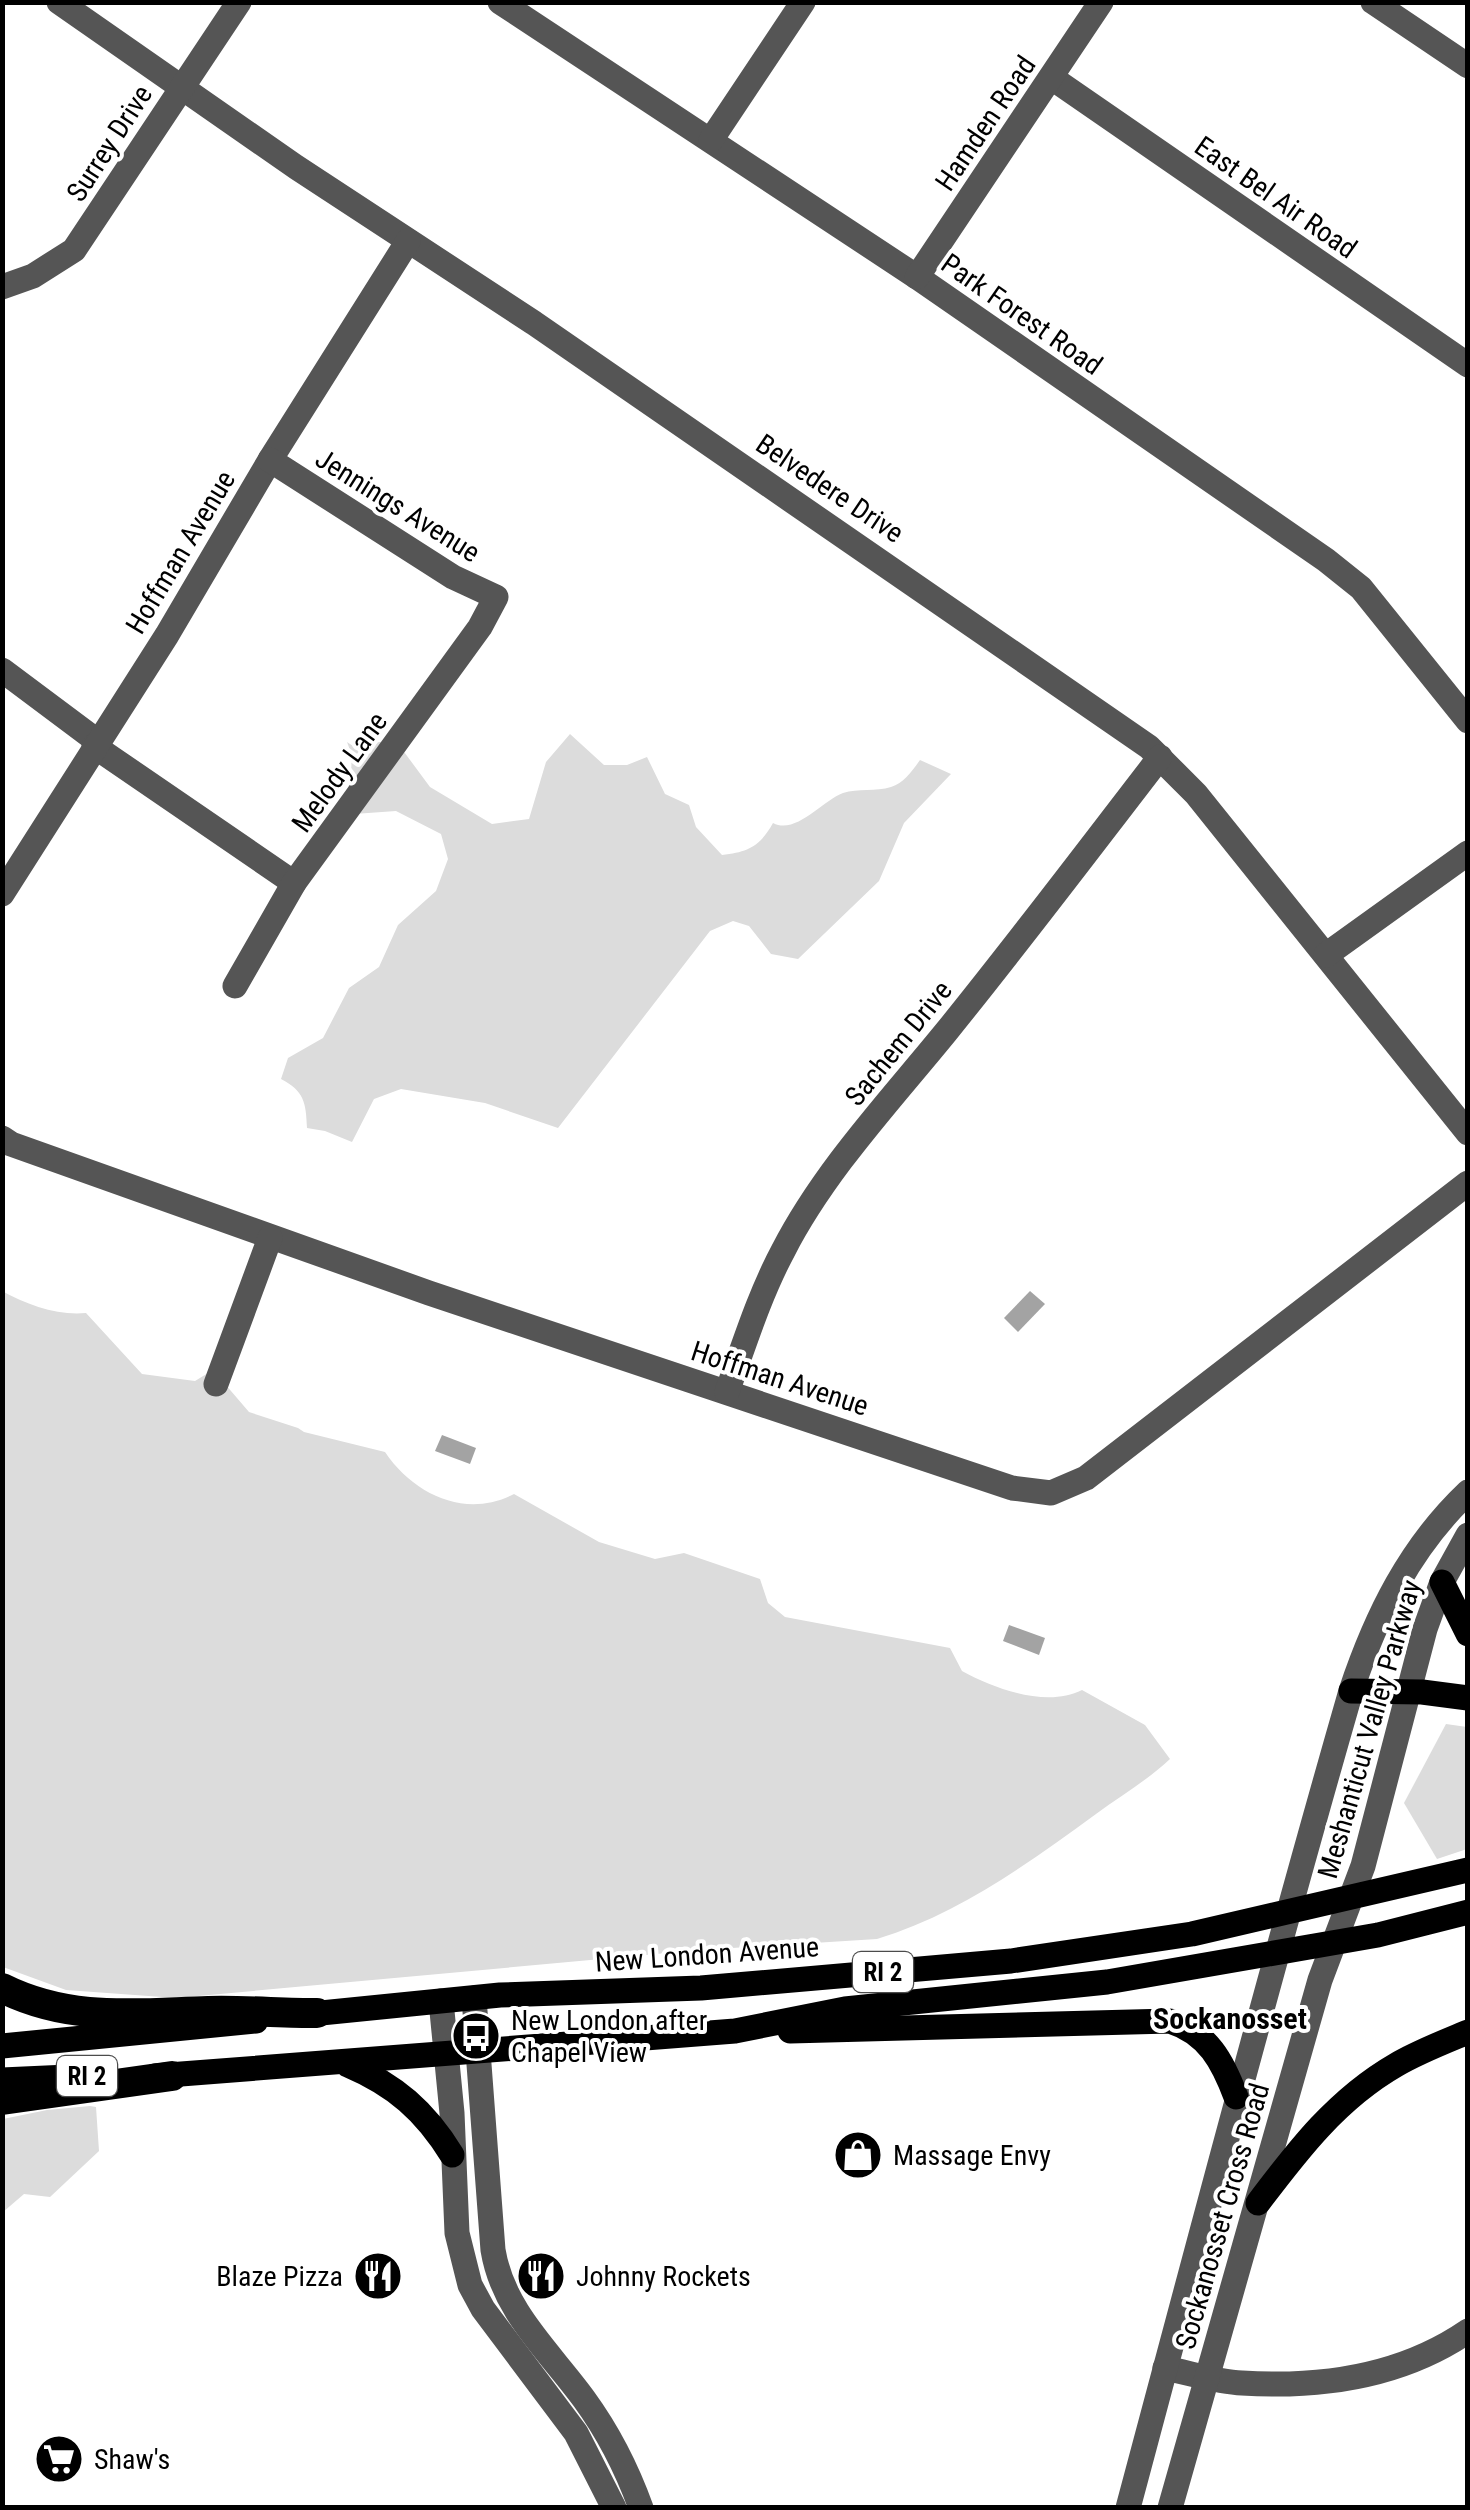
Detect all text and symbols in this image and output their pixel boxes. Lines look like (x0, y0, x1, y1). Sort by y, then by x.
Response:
street label: Hamden Road (928, 50, 1042, 197)
street label: Surrey Drive (60, 79, 159, 208)
street label: East Bel Air Road (1189, 129, 1363, 265)
street label: Park Forest Road (935, 247, 1108, 382)
street label: Belvedere Drive (750, 427, 910, 550)
street label: Jennings Avenue (310, 442, 486, 569)
street label: Hoffman Avenue (119, 465, 242, 640)
street label: Melody Lane (285, 706, 394, 839)
street label: Sachem Drive (838, 974, 959, 1112)
street label: Hoffman Avenue (687, 1334, 873, 1423)
street label: Meshanticut Valley Parkway (1311, 1576, 1428, 1882)
street label: New London Avenue (594, 1930, 820, 1979)
road number: RI 2 (853, 1952, 913, 1992)
district label: Sockanosset (1153, 2001, 1307, 2036)
place label: New London after Chapel View (511, 2004, 707, 2069)
bus stop icon: New London after Chapel View (450, 2010, 502, 2062)
road number: RI 2 (57, 2056, 117, 2096)
street label: Sockanosset Cross Road (1169, 2079, 1276, 2353)
shop icon: Massage Envy (832, 2129, 884, 2181)
place label: Massage Envy (893, 2139, 1051, 2172)
restaurant icon: Blaze Pizza (352, 2250, 404, 2302)
restaurant icon: Johnny Rockets (515, 2250, 567, 2302)
place label: Blaze Pizza (216, 2260, 343, 2293)
place label: Johnny Rockets (576, 2260, 751, 2293)
supermarket icon: Shaw's (33, 2433, 85, 2485)
place label: Shaw's (94, 2443, 170, 2476)

